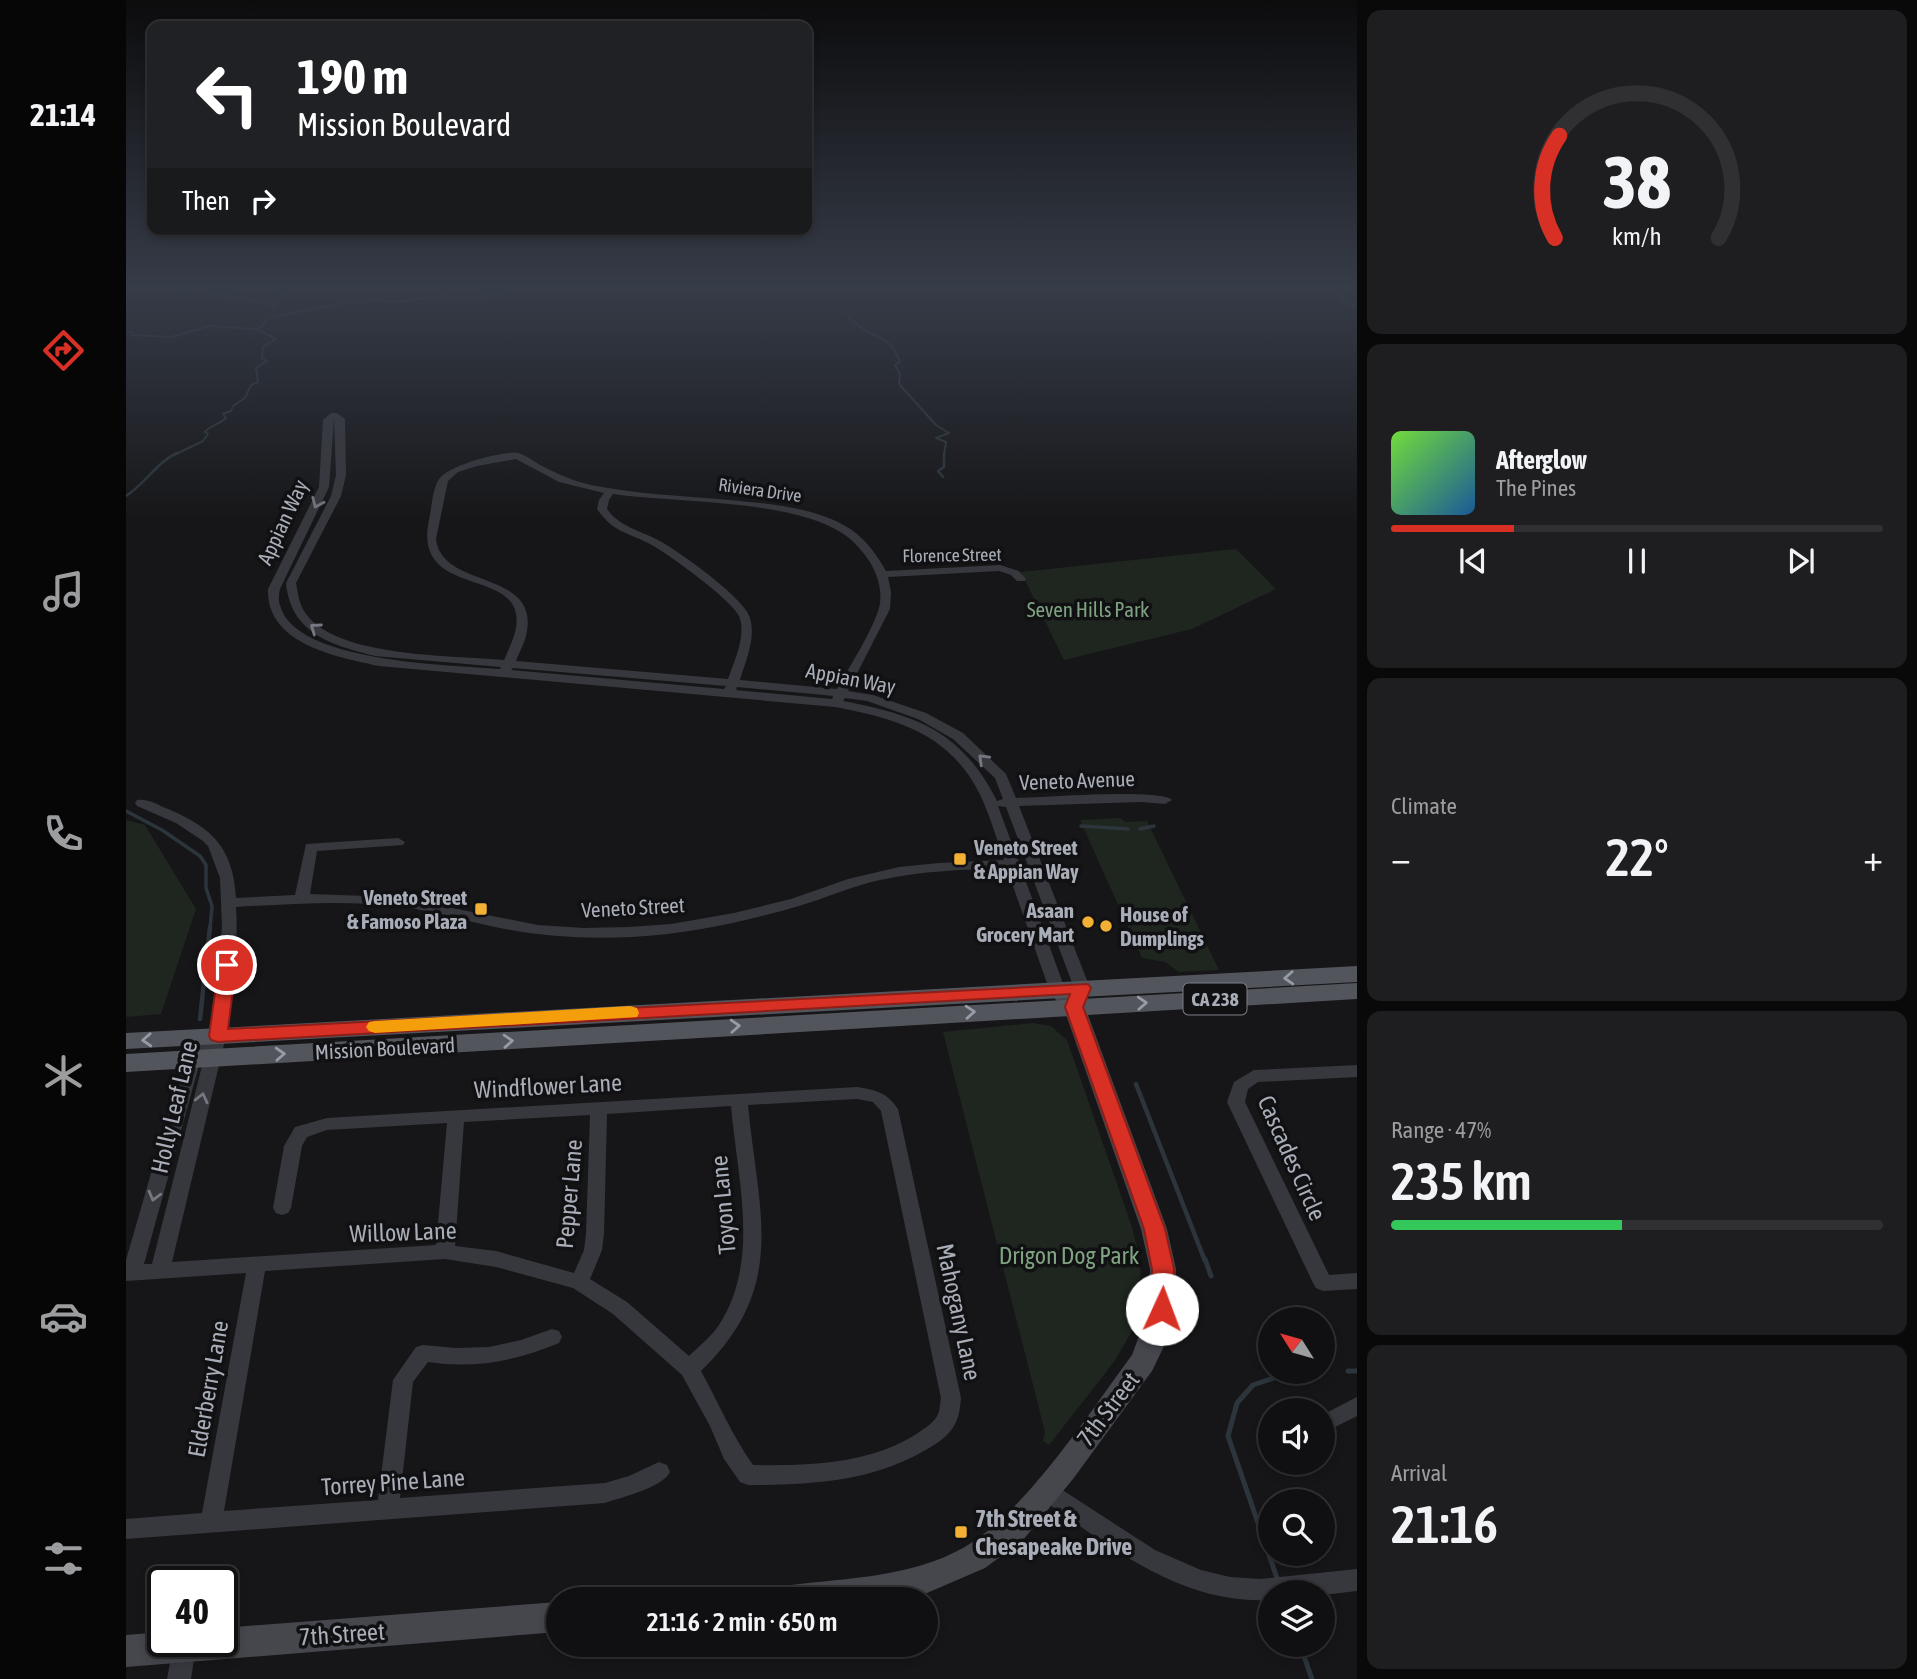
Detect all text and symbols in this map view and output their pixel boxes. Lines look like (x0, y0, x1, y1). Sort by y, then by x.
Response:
text: 190 m (297, 48, 408, 104)
icon: left (182, 49, 273, 140)
text: 21:14 (30, 96, 96, 133)
text: Mission Boulevard (297, 106, 511, 143)
text: 38 (1603, 140, 1671, 223)
icon: right (244, 182, 282, 220)
text: Then (182, 186, 230, 216)
text: km/h (1612, 222, 1662, 250)
icon: directions (39, 326, 88, 375)
text: Afterglow (1496, 445, 1587, 475)
street label: Riviera Drive (717, 474, 803, 506)
street label: Appian Way (252, 475, 312, 568)
text: The Pines (1496, 475, 1576, 501)
one-way arrow (311, 496, 325, 508)
icon: previous (1454, 542, 1492, 580)
icon: pause (1618, 542, 1656, 580)
icon: next (1782, 542, 1820, 580)
street label: Florence Street (902, 544, 1002, 566)
icon: music (39, 567, 88, 616)
park label: Seven Hills Park (1027, 597, 1149, 621)
one-way arrow (310, 624, 323, 636)
street label: Appian Way (804, 658, 898, 699)
one-way arrow (979, 754, 992, 767)
street label: Veneto Avenue (1019, 766, 1135, 794)
text: Climate (1391, 793, 1457, 819)
icon: phone (39, 809, 88, 858)
text: 22° (1605, 827, 1669, 887)
place label: Veneto Street & Appian Way (973, 835, 1079, 883)
text: − (1391, 836, 1411, 879)
text: + (1863, 836, 1883, 879)
marker: Veneto Street & Appian Way (952, 851, 968, 867)
place label: Veneto Street & Famoso Plaza (347, 885, 467, 933)
street label: Veneto Street (581, 892, 685, 922)
place label: Asaan Grocery Mart (976, 898, 1074, 946)
marker: Veneto Street & Famoso Plaza (473, 901, 489, 917)
place label: House of Dumplings (1120, 902, 1205, 950)
marker: Asaan Grocery Mart (1080, 914, 1096, 930)
marker: House of Dumplings (1098, 918, 1114, 934)
pin (197, 935, 257, 995)
icon: arrive (208, 946, 246, 984)
one-way arrow (1284, 970, 1295, 985)
road number: CA 238 (1184, 984, 1246, 1015)
one-way arrow (1136, 995, 1147, 1010)
one-way arrow (965, 1005, 976, 1020)
one-way arrow (729, 1019, 740, 1034)
one-way arrow (142, 1032, 153, 1047)
street label: Mission Boulevard (314, 1032, 456, 1064)
one-way arrow (502, 1034, 513, 1049)
street label: Holly Leaf Lane (146, 1038, 202, 1176)
one-way arrow (275, 1047, 286, 1062)
icon: climate (39, 1051, 88, 1100)
street label: Windflower Lane (473, 1069, 623, 1103)
street label: Cascades Circle (1252, 1091, 1332, 1225)
one-way arrow (194, 1092, 208, 1104)
text: Range · 47% (1391, 1117, 1491, 1143)
street label: Pepper Lane (551, 1138, 587, 1250)
text: 235 km (1391, 1151, 1532, 1211)
street label: Toyon Lane (705, 1155, 741, 1255)
one-way arrow (147, 1189, 162, 1201)
street label: Willow Lane (349, 1217, 457, 1247)
street label: Mahogany Lane (931, 1241, 987, 1383)
park label: Drigon Dog Park (999, 1242, 1140, 1269)
position arrow (1125, 1272, 1199, 1346)
icon: car (39, 1292, 88, 1341)
north arrow (1258, 1307, 1335, 1384)
map controls (1258, 1307, 1335, 1657)
street label: Elderberry Lane (183, 1319, 233, 1459)
street label: 7th Street (1071, 1367, 1145, 1451)
button: sound (1258, 1398, 1335, 1475)
text: Arrival (1391, 1460, 1447, 1486)
street label: Torrey Pine Lane (320, 1464, 466, 1500)
button: search (1258, 1489, 1335, 1566)
text: 21:16 (1391, 1494, 1498, 1554)
place label: 7th Street & Chesapeake Drive (975, 1505, 1132, 1560)
marker: 7th Street & Chesapeake Drive (953, 1524, 969, 1540)
icon: filters (39, 1534, 88, 1583)
speed limit sign: 40 (147, 1566, 238, 1657)
button: layers (1258, 1580, 1335, 1657)
text: 21:16 · 2 min · 650 m (647, 1607, 837, 1637)
street label: 7th Street (298, 1618, 386, 1650)

